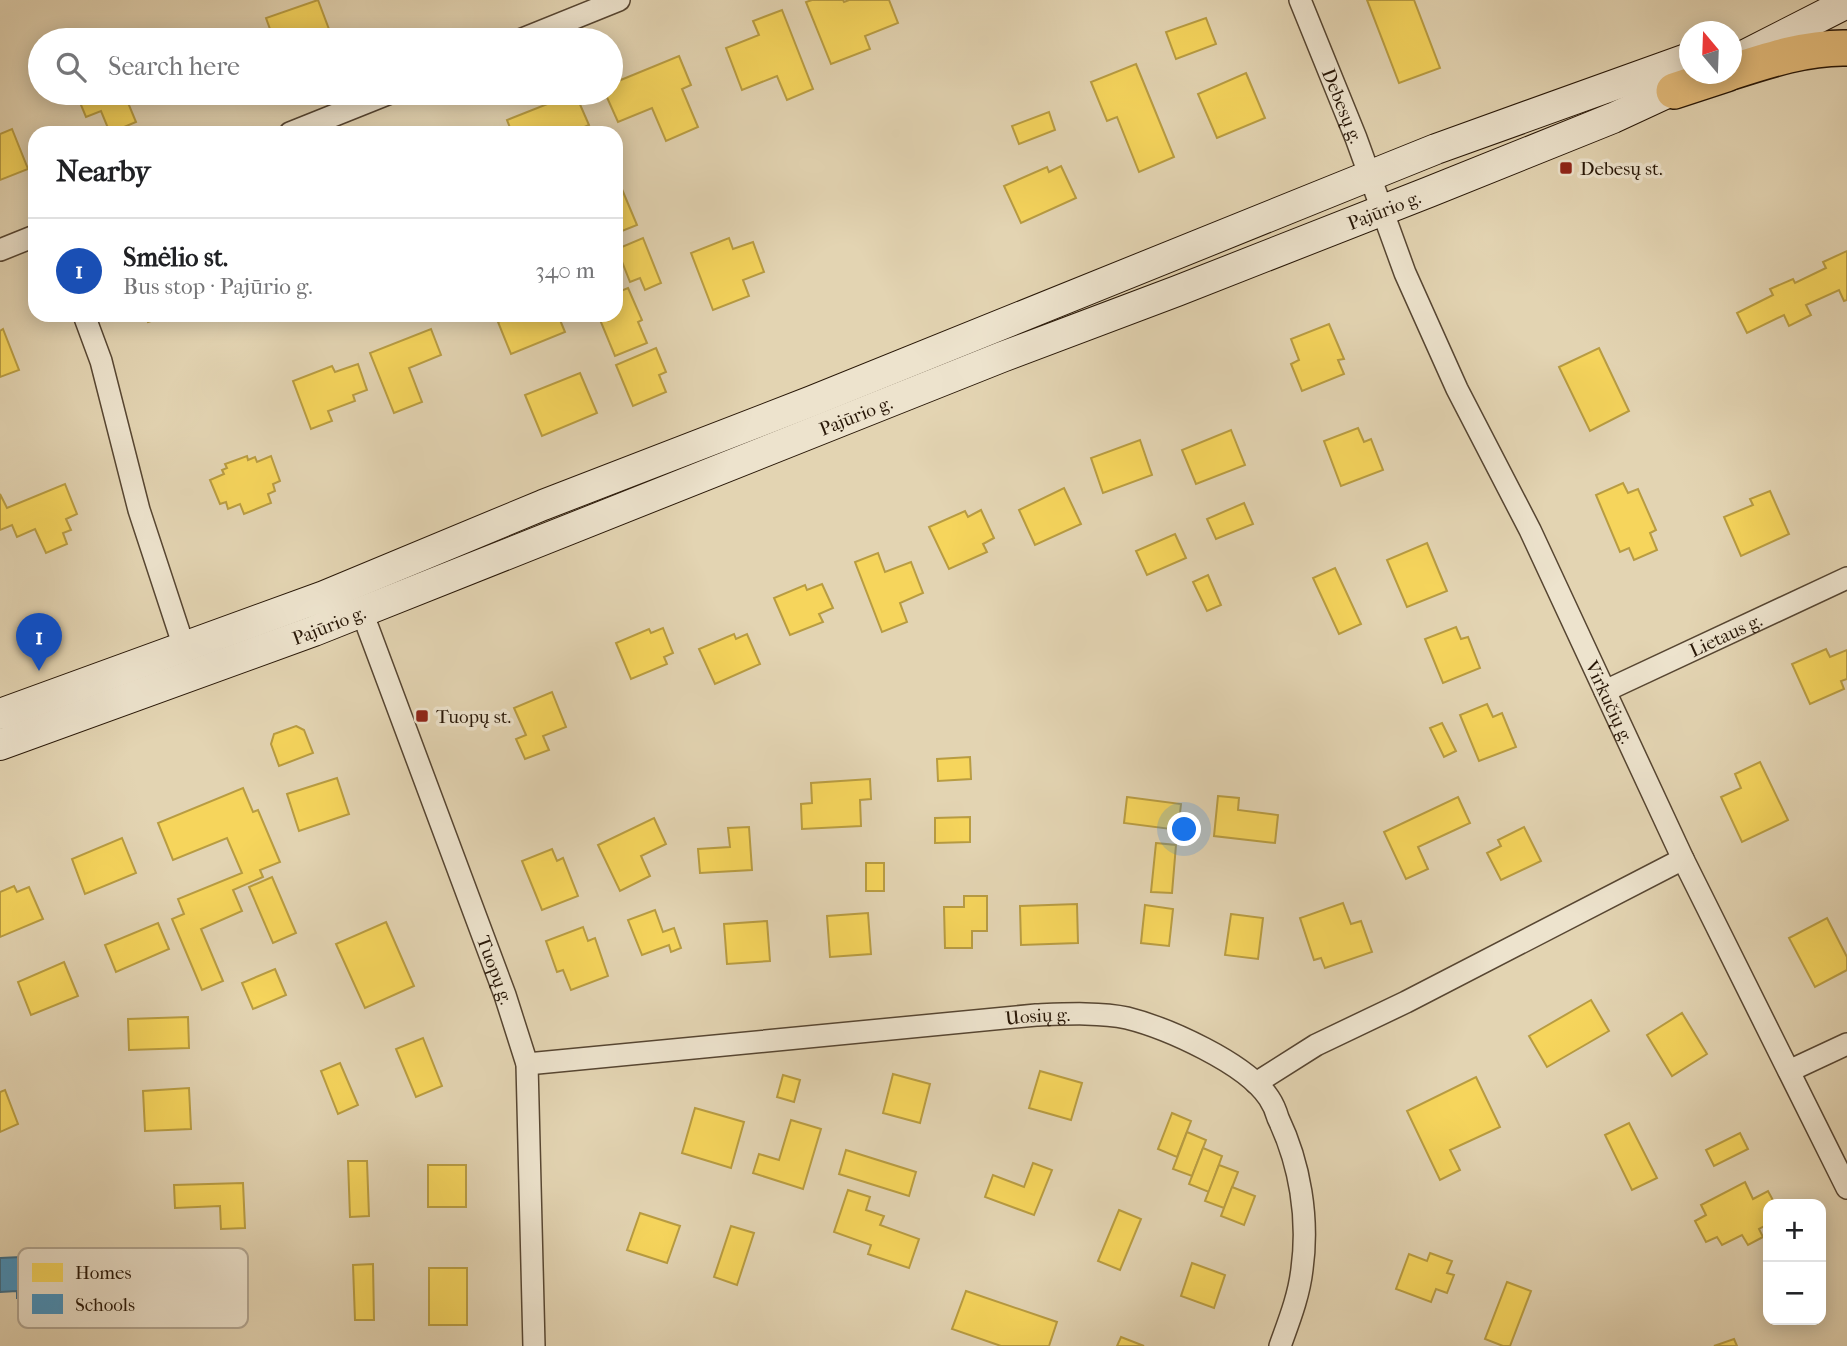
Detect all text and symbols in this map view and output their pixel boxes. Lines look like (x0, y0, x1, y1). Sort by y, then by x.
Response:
north arrow (1679, 21, 1742, 84)
search box (28, 28, 623, 105)
icon: search (52, 48, 90, 86)
text: Search here (108, 51, 240, 82)
street label: Debesų g. (1317, 65, 1367, 146)
text: Nearby (56, 154, 151, 189)
place label: Debesų st. (1580, 158, 1663, 180)
marker: Debesų st. (1558, 160, 1574, 176)
street label: Pajūrio g. (1345, 186, 1424, 235)
text: Smėlio st. (123, 242, 228, 273)
text: 1 (75, 257, 83, 284)
text: 340 m (535, 257, 595, 284)
text: Bus stop · Pajūrio g. (123, 273, 313, 300)
street label: Pajūrio g. (816, 392, 896, 441)
street label: Pajūrio g. (289, 602, 369, 650)
street label: Lietaus g. (1686, 609, 1766, 662)
pin: 1 (16, 613, 62, 671)
street label: Virkučių g. (1580, 656, 1638, 747)
place label: Tuopų st. (436, 706, 511, 728)
marker: Tuopų st. (414, 708, 430, 724)
your location (1167, 812, 1201, 846)
street label: Tuopų g. (472, 933, 517, 1007)
street label: Uosių g. (1004, 1004, 1071, 1030)
map controls (1763, 1199, 1826, 1325)
button: + (1763, 1199, 1826, 1262)
legend (18, 1248, 248, 1328)
text: Homes (75, 1262, 131, 1284)
button: − (1763, 1262, 1826, 1325)
text: Schools (75, 1294, 135, 1316)

